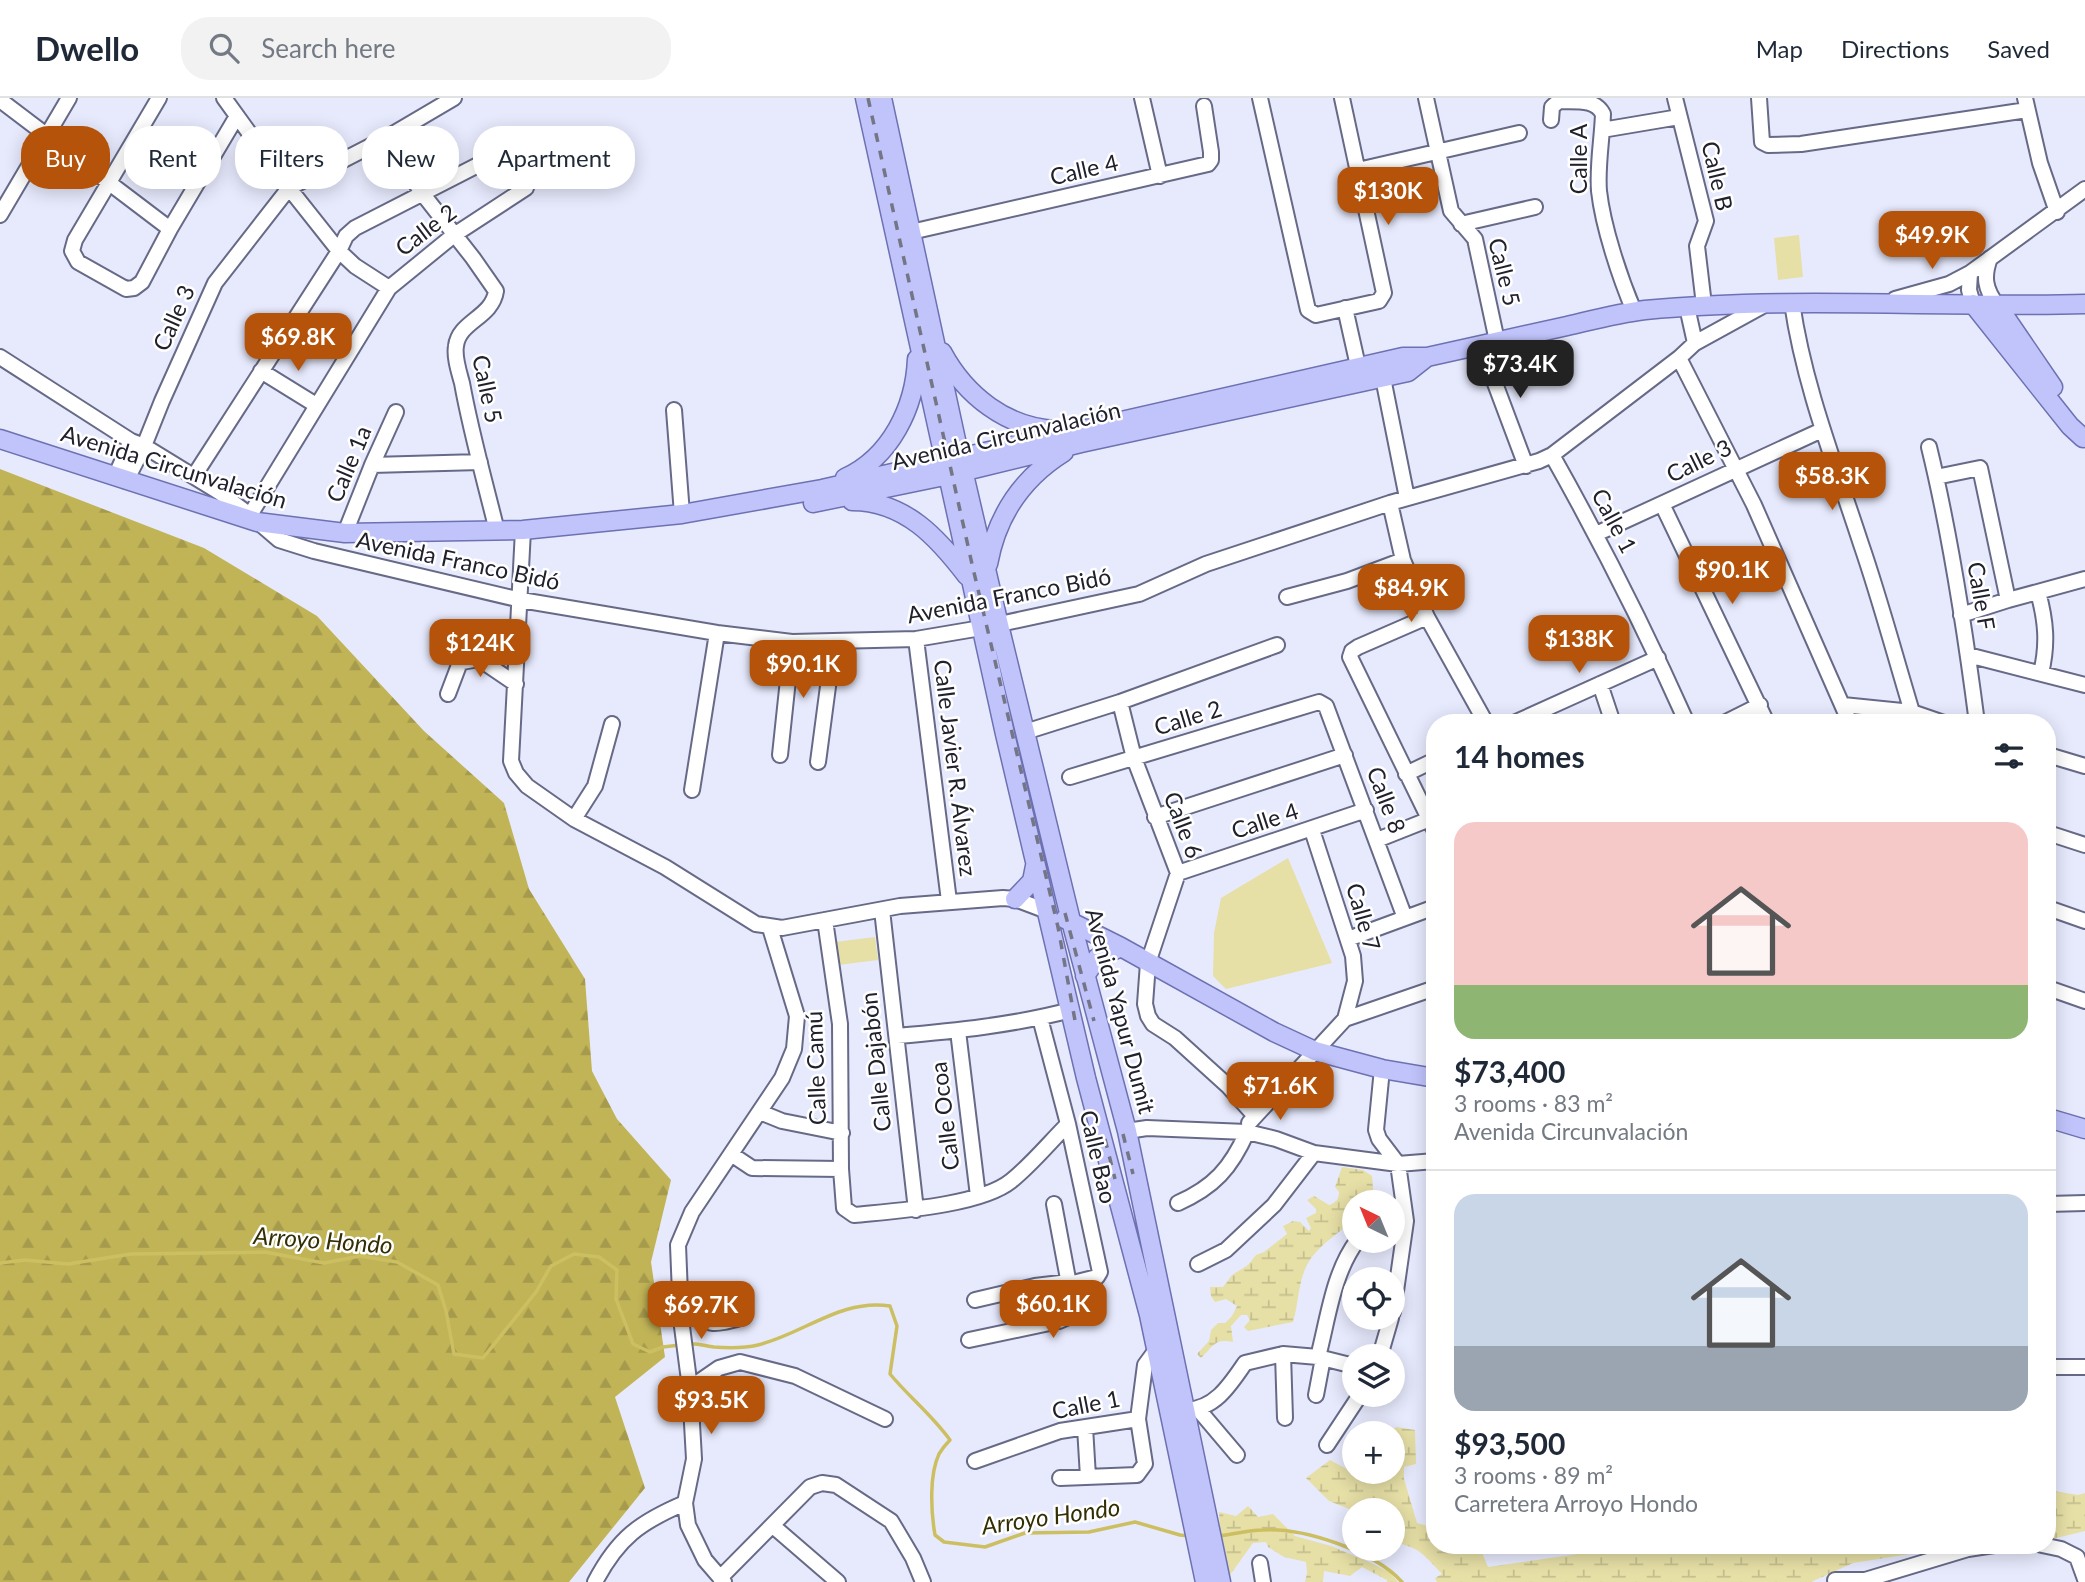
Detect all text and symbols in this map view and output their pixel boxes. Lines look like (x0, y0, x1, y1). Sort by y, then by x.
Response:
search box (181, 17, 671, 80)
text: Dwello (35, 28, 139, 68)
icon: search (205, 29, 243, 67)
text: Search here (261, 32, 395, 64)
text: Map (1756, 34, 1803, 63)
text: Directions (1841, 34, 1949, 63)
text: Saved (1987, 34, 2050, 63)
street label: Calle A (1564, 123, 1592, 194)
chip: Buy (21, 126, 110, 189)
chip: Rent (124, 126, 221, 189)
chip: Filters (235, 126, 348, 189)
chip: New (362, 126, 459, 189)
chip: Apartment (473, 126, 635, 189)
street label: Calle B (1696, 138, 1740, 213)
street label: Calle 4 (1047, 148, 1121, 190)
pin: $130K (1339, 167, 1437, 227)
text: $130K (1353, 176, 1423, 204)
street label: Calle 2 (389, 197, 461, 261)
pin: $49.9K (1875, 212, 1989, 271)
text: $49.9K (1895, 220, 1969, 248)
street label: Calle 5 (1483, 235, 1527, 309)
street label: Calle 3 (146, 280, 200, 355)
pin: $69.8K (241, 314, 355, 373)
text: $69.8K (261, 322, 335, 350)
pin: $73.4K (1463, 341, 1577, 400)
text: $73.4K (1483, 349, 1557, 377)
street label: Calle 5 (467, 352, 509, 425)
street label: Avenida Circunvalación (888, 395, 1123, 475)
street label: Avenida Circunvalación (58, 418, 290, 514)
street label: Calle 1a (319, 421, 377, 506)
street label: Calle 3 (1661, 432, 1736, 488)
pin: $58.3K (1775, 452, 1889, 512)
text: $58.3K (1795, 461, 1869, 489)
street label: Calle 1 (1586, 483, 1643, 558)
street label: Avenida Franco Bidó (354, 525, 562, 595)
pin: $90.1K (1675, 546, 1789, 606)
text: $90.1K (1695, 555, 1769, 583)
street label: Calle F (1962, 560, 2002, 632)
street label: Avenida Franco Bidó (904, 562, 1113, 629)
pin: $84.9K (1354, 564, 1468, 624)
text: $84.9K (1374, 573, 1448, 601)
pin: $138K (1530, 616, 1628, 675)
pin: $124K (431, 620, 529, 679)
text: $138K (1544, 624, 1614, 652)
text: $124K (445, 628, 515, 656)
pin: $90.1K (746, 640, 860, 700)
text: $90.1K (766, 649, 840, 677)
street label: Calle Javier R. Álvarez (929, 658, 983, 878)
street label: Calle 2 (1151, 694, 1225, 741)
icon: filters (1990, 737, 2028, 775)
text: 14 homes (1454, 738, 1585, 774)
street label: Calle 8 (1361, 762, 1412, 837)
street label: Calle 6 (1158, 787, 1209, 862)
street label: Calle 4 (1228, 796, 1302, 844)
icon: home (1678, 868, 1804, 994)
street label: Calle 7 (1341, 880, 1387, 954)
street label: Avenida Yapur Dumit (1080, 905, 1162, 1117)
street label: Calle Dajabón (854, 991, 896, 1133)
street label: Calle Camú (799, 1010, 831, 1126)
text: $73,400 (1454, 1053, 1565, 1089)
street label: Calle Ocoa (923, 1060, 965, 1172)
pin: $71.6K (1223, 1062, 1337, 1122)
text: $71.6K (1243, 1071, 1317, 1099)
text: 3 rooms · 83 m² (1454, 1089, 1613, 1117)
street label: Calle Bao (1075, 1107, 1123, 1206)
text: Avenida Circunvalación (1454, 1117, 1688, 1145)
north arrow (1342, 1190, 1405, 1253)
map controls (1342, 1190, 1405, 1561)
water label: Arroyo Hondo (252, 1220, 394, 1259)
icon: home (1678, 1240, 1804, 1366)
button: locate (1342, 1267, 1405, 1330)
pin: $60.1K (996, 1280, 1110, 1340)
pin: $69.7K (644, 1282, 758, 1341)
text: $60.1K (1016, 1289, 1090, 1317)
text: $69.7K (664, 1290, 738, 1318)
button: layers (1342, 1344, 1405, 1407)
pin: $93.5K (654, 1376, 768, 1436)
street label: Calle 1 (1049, 1384, 1122, 1424)
text: $93.5K (674, 1385, 748, 1413)
button: + (1342, 1421, 1405, 1484)
text: $93,500 (1454, 1425, 1565, 1461)
text: 3 rooms · 89 m² (1454, 1461, 1613, 1489)
text: Carretera Arroyo Hondo (1454, 1489, 1698, 1517)
water label: Arroyo Hondo (979, 1491, 1122, 1540)
button: − (1342, 1498, 1405, 1561)

